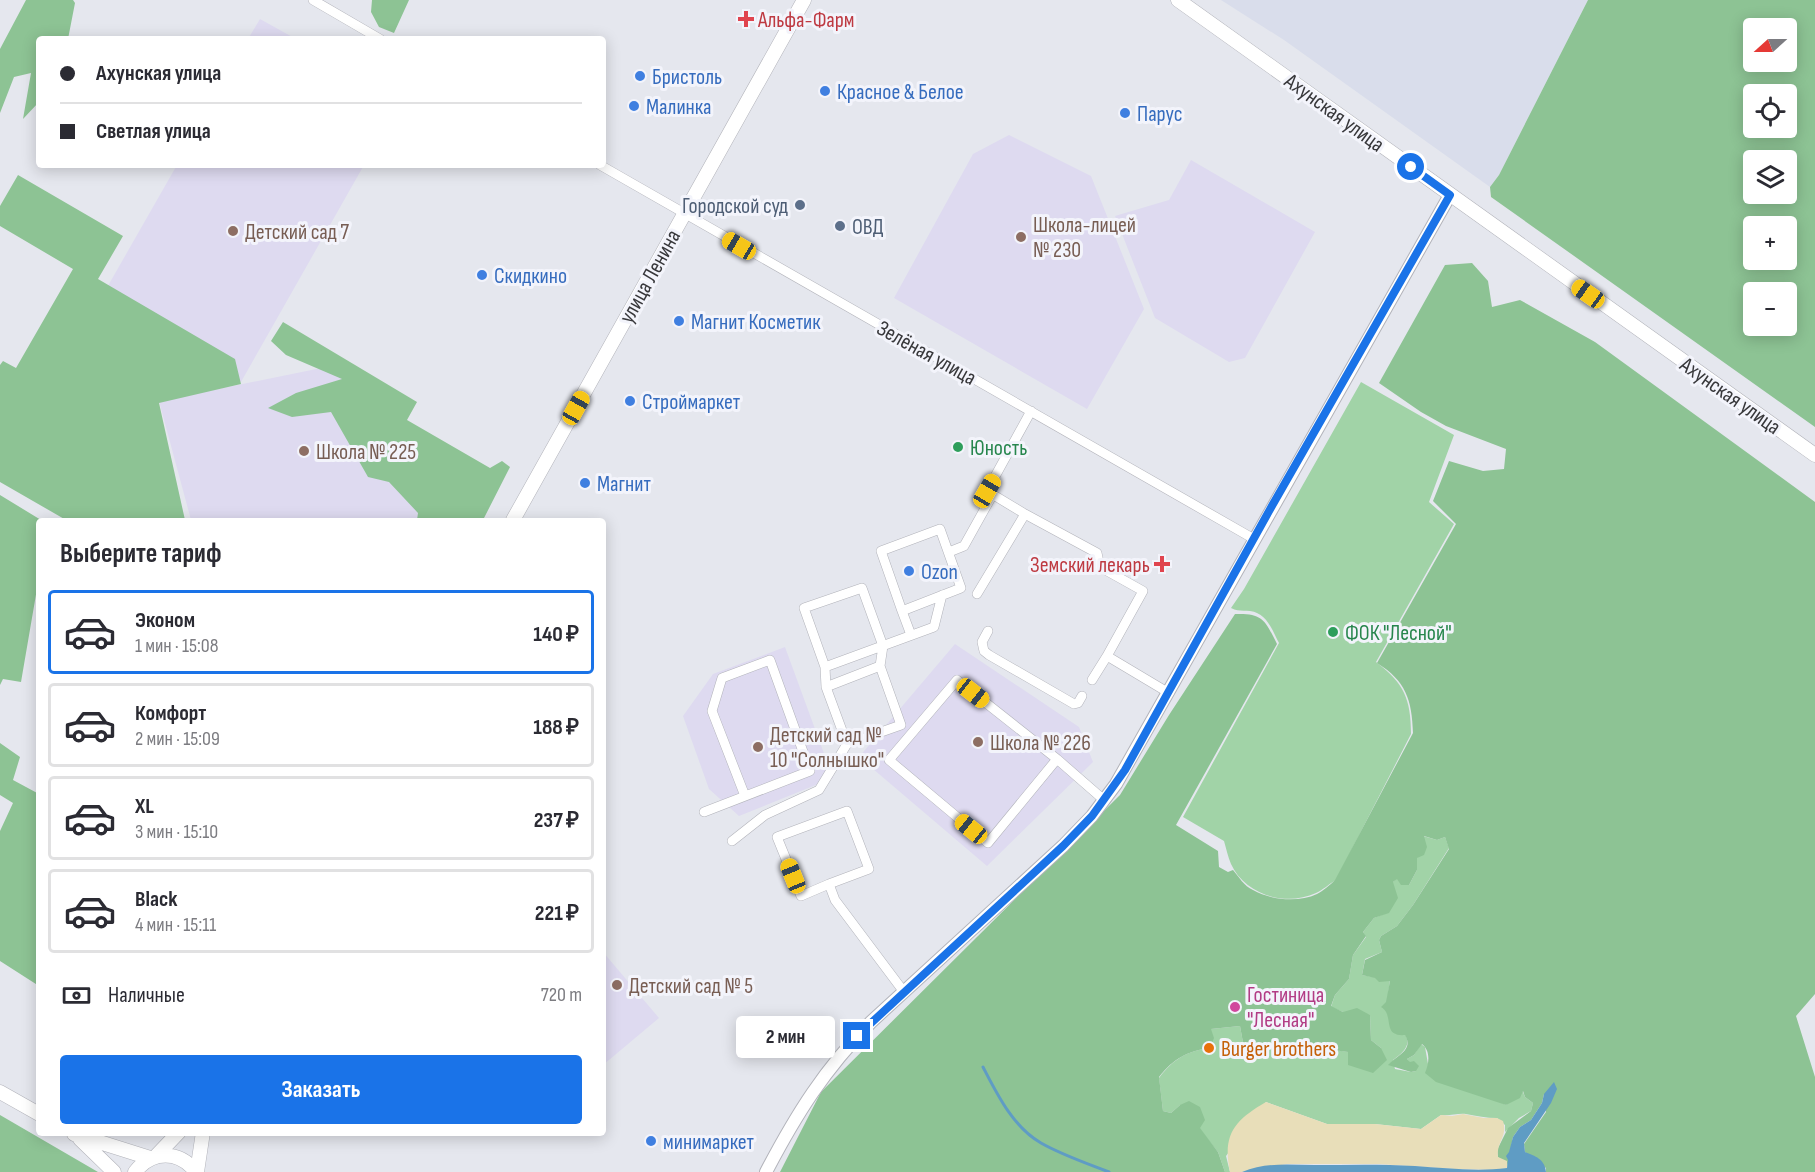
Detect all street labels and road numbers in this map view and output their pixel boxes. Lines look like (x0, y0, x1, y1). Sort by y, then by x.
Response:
street label: Ахунская улица (1278, 67, 1389, 158)
street label: улица Ленина (614, 225, 687, 328)
street label: Зелёная улица (872, 315, 981, 392)
street label: Ахунская улица (1674, 351, 1786, 441)

